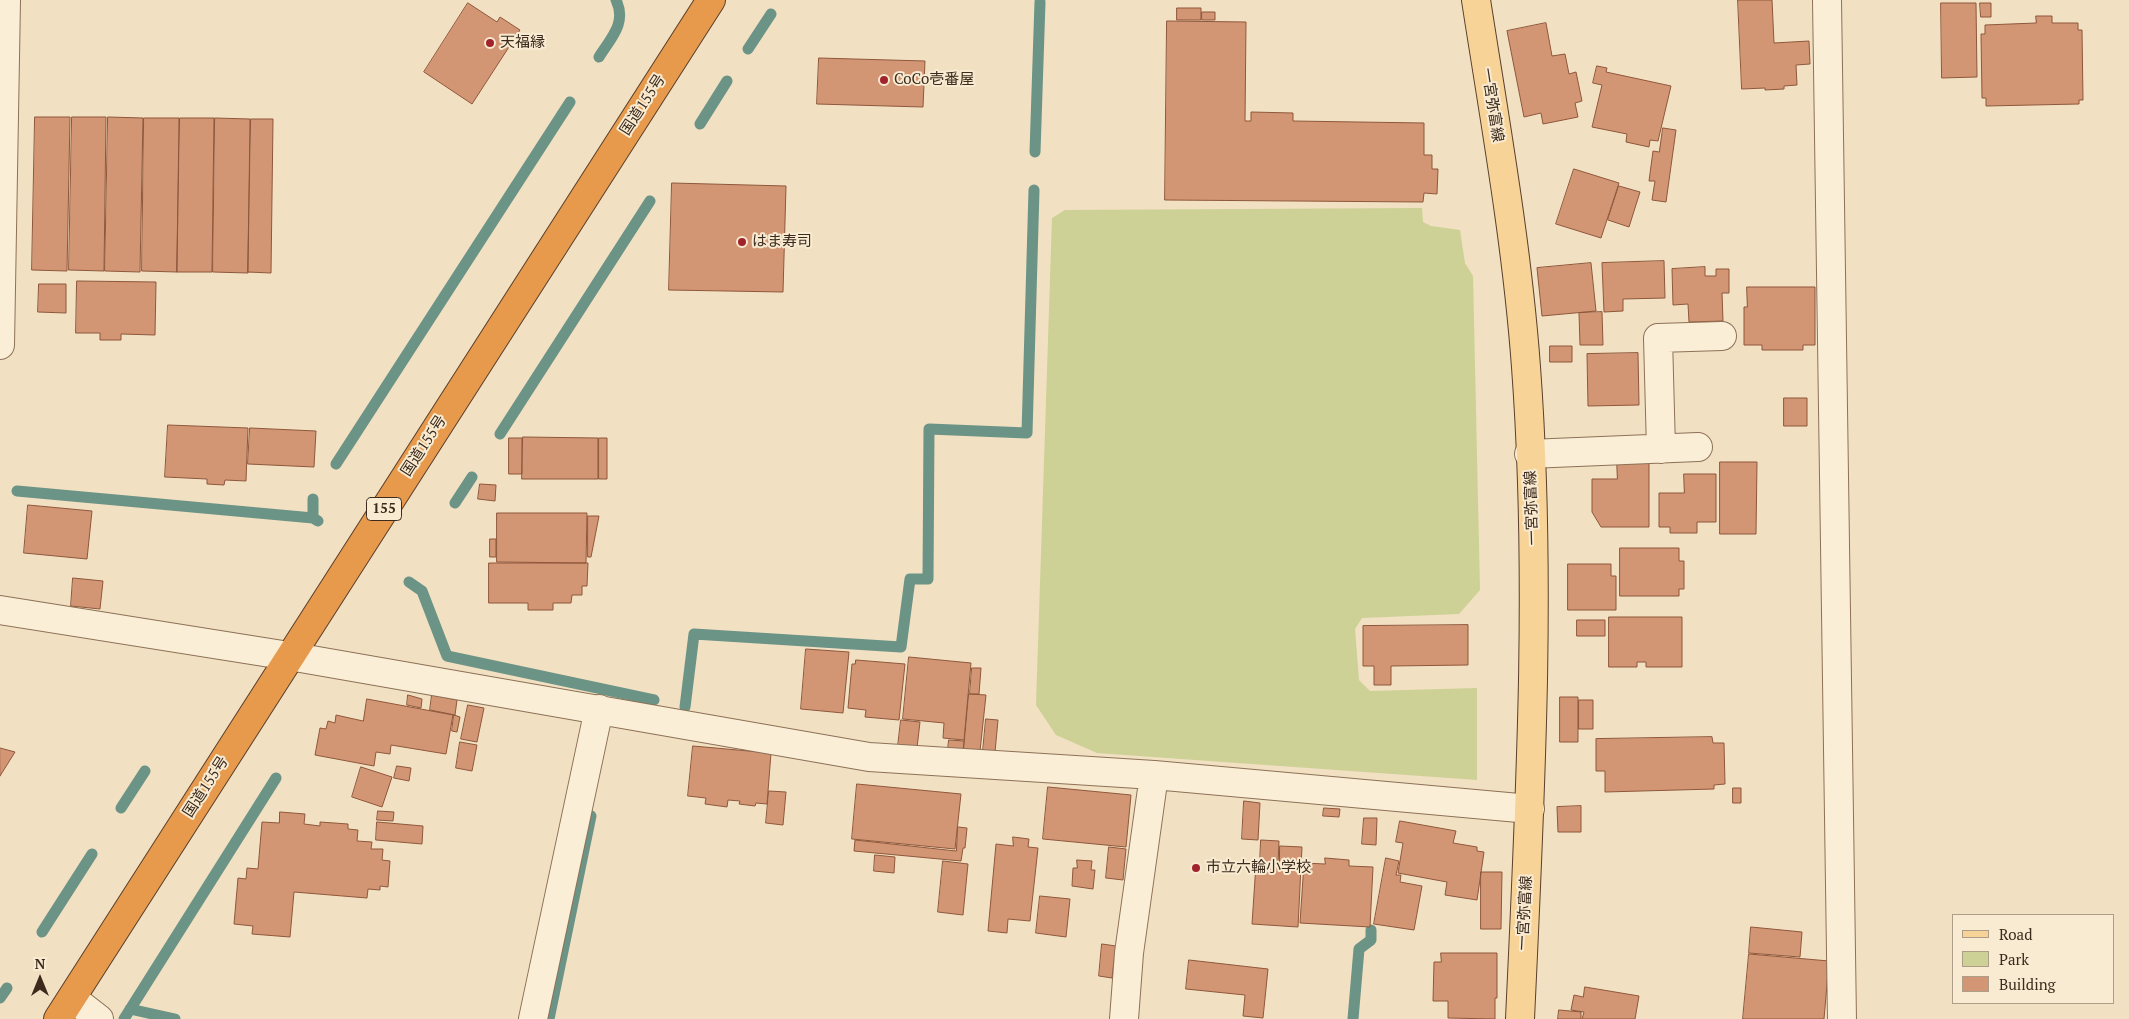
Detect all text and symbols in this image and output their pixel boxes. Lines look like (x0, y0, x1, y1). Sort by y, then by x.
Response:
place label: 天福縁 (500, 34, 545, 52)
marker: 天福縁 (484, 37, 496, 49)
street label: 一宮弥富線 (1477, 67, 1507, 143)
street label: 国道155号 (617, 71, 669, 139)
place label: CoCo壱番屋 (894, 71, 974, 89)
marker: CoCo壱番屋 (878, 74, 890, 86)
place label: はま寿司 (752, 233, 812, 251)
marker: はま寿司 (736, 236, 748, 248)
street label: 国道155号 (398, 412, 450, 480)
street label: 一宮弥富線 (1522, 470, 1542, 546)
road number: 155 (366, 498, 402, 520)
street label: 国道155号 (180, 753, 232, 821)
place label: 市立六輪小学校 (1206, 859, 1311, 877)
marker: 市立六輪小学校 (1190, 862, 1202, 874)
street label: 一宮弥富線 (1514, 875, 1536, 951)
legend (1952, 914, 2114, 1004)
text: Road (1999, 924, 2032, 944)
text: Park (1999, 949, 2029, 969)
north arrow (15, 954, 65, 1004)
text: N (35, 954, 45, 973)
text: Building (1999, 974, 2056, 994)

